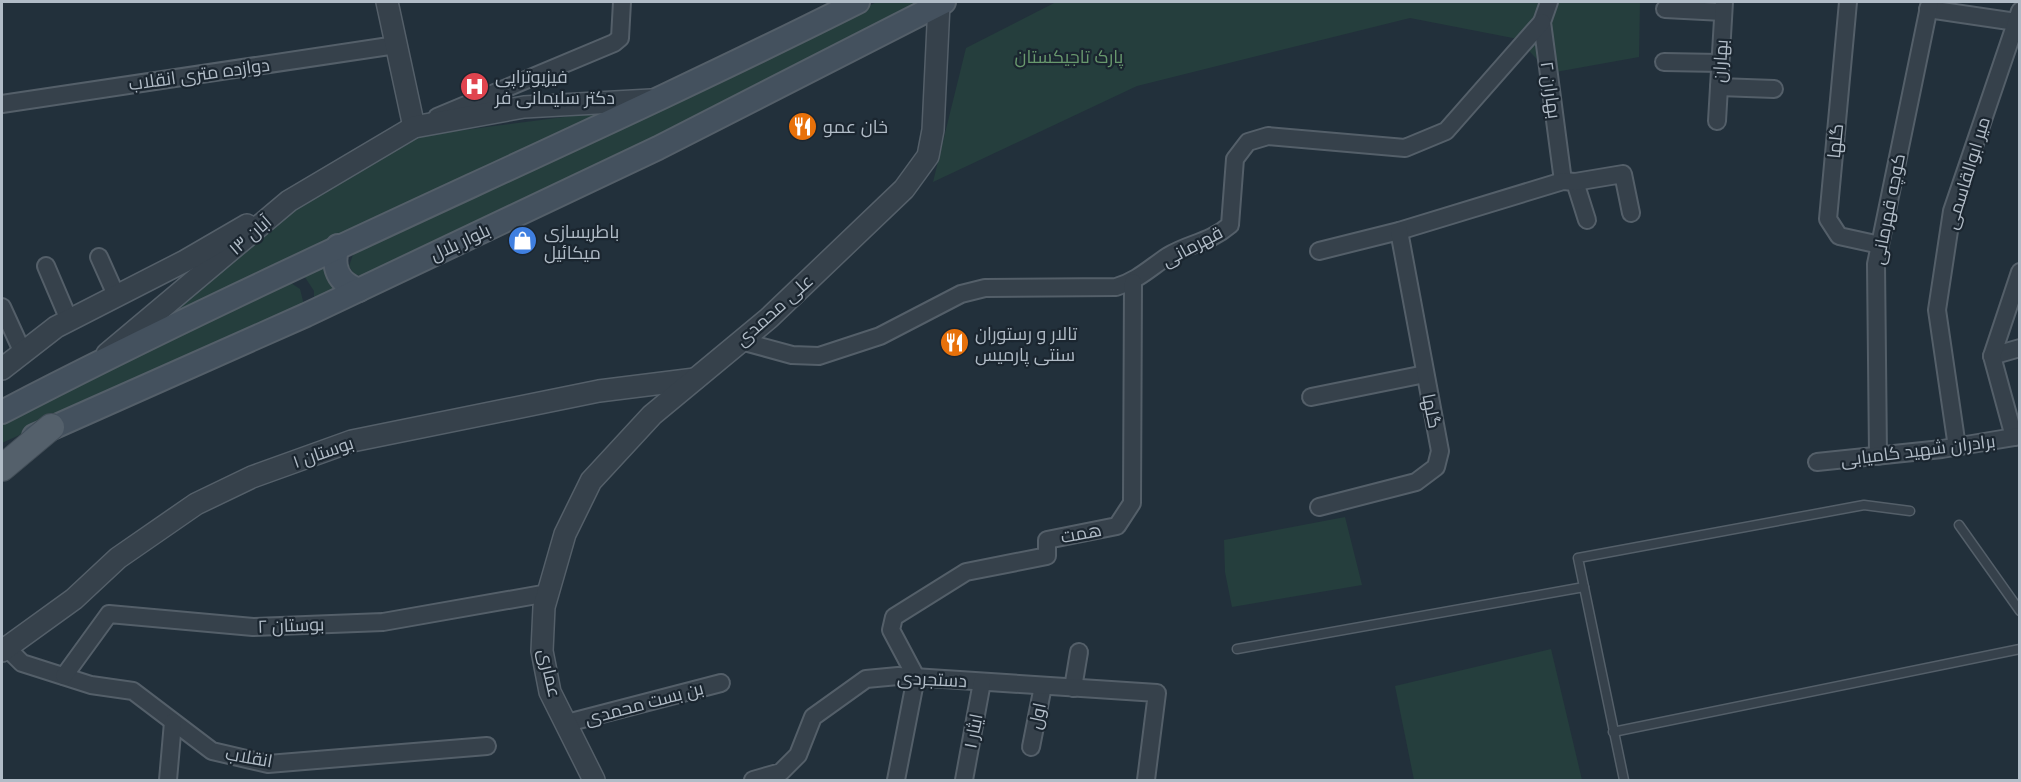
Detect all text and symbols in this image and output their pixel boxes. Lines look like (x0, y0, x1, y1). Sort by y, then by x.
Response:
street label: بهاران (1708, 39, 1733, 83)
park label: پارک تاجیکستان (1015, 46, 1124, 69)
street label: دوازده متری انقلاب (127, 54, 271, 95)
street label: بهاران ۲ (1536, 60, 1565, 120)
place label: فیزیوتراپی دکتر سلیمانی فر (494, 66, 615, 109)
hospital icon: فیزیوتراپی دکتر سلیمانی فر (458, 70, 490, 102)
restaurant icon: خان عمو (786, 110, 818, 142)
street label: میر ابوالقاسمی (1940, 114, 1995, 232)
place label: خان عمو (823, 116, 888, 138)
street label: گلها (1823, 123, 1848, 160)
street label: کوچه قهرمانی (1867, 152, 1911, 267)
street label: ۱۳ آبان (225, 211, 276, 260)
street label: بلوار بلال (427, 219, 494, 266)
place label: باطریسازی میکائیل (544, 221, 619, 264)
street label: قهرمانی (1158, 221, 1226, 272)
shop icon: باطریسازی میکائیل (507, 225, 539, 257)
street label: علی محمدی (731, 270, 818, 351)
place label: تالار و رستوران سنتی پارمیس (975, 323, 1078, 367)
restaurant icon: تالار و رستوران سنتی پارمیس (938, 327, 970, 359)
street label: گلها (1417, 392, 1446, 430)
street label: برادران شهید کامیابی (1839, 430, 1997, 471)
street label: بوستان ۱ (290, 432, 356, 473)
street label: همت (1059, 519, 1103, 547)
street label: بوستان ۲ (257, 613, 325, 638)
street label: عماری (533, 647, 566, 699)
street label: دستجردی (896, 667, 967, 692)
street label: بن بست محمدی (582, 677, 706, 730)
street label: اول (1024, 701, 1051, 731)
street label: ۱ ایثار (959, 712, 988, 750)
street label: انقلاب (224, 743, 274, 771)

